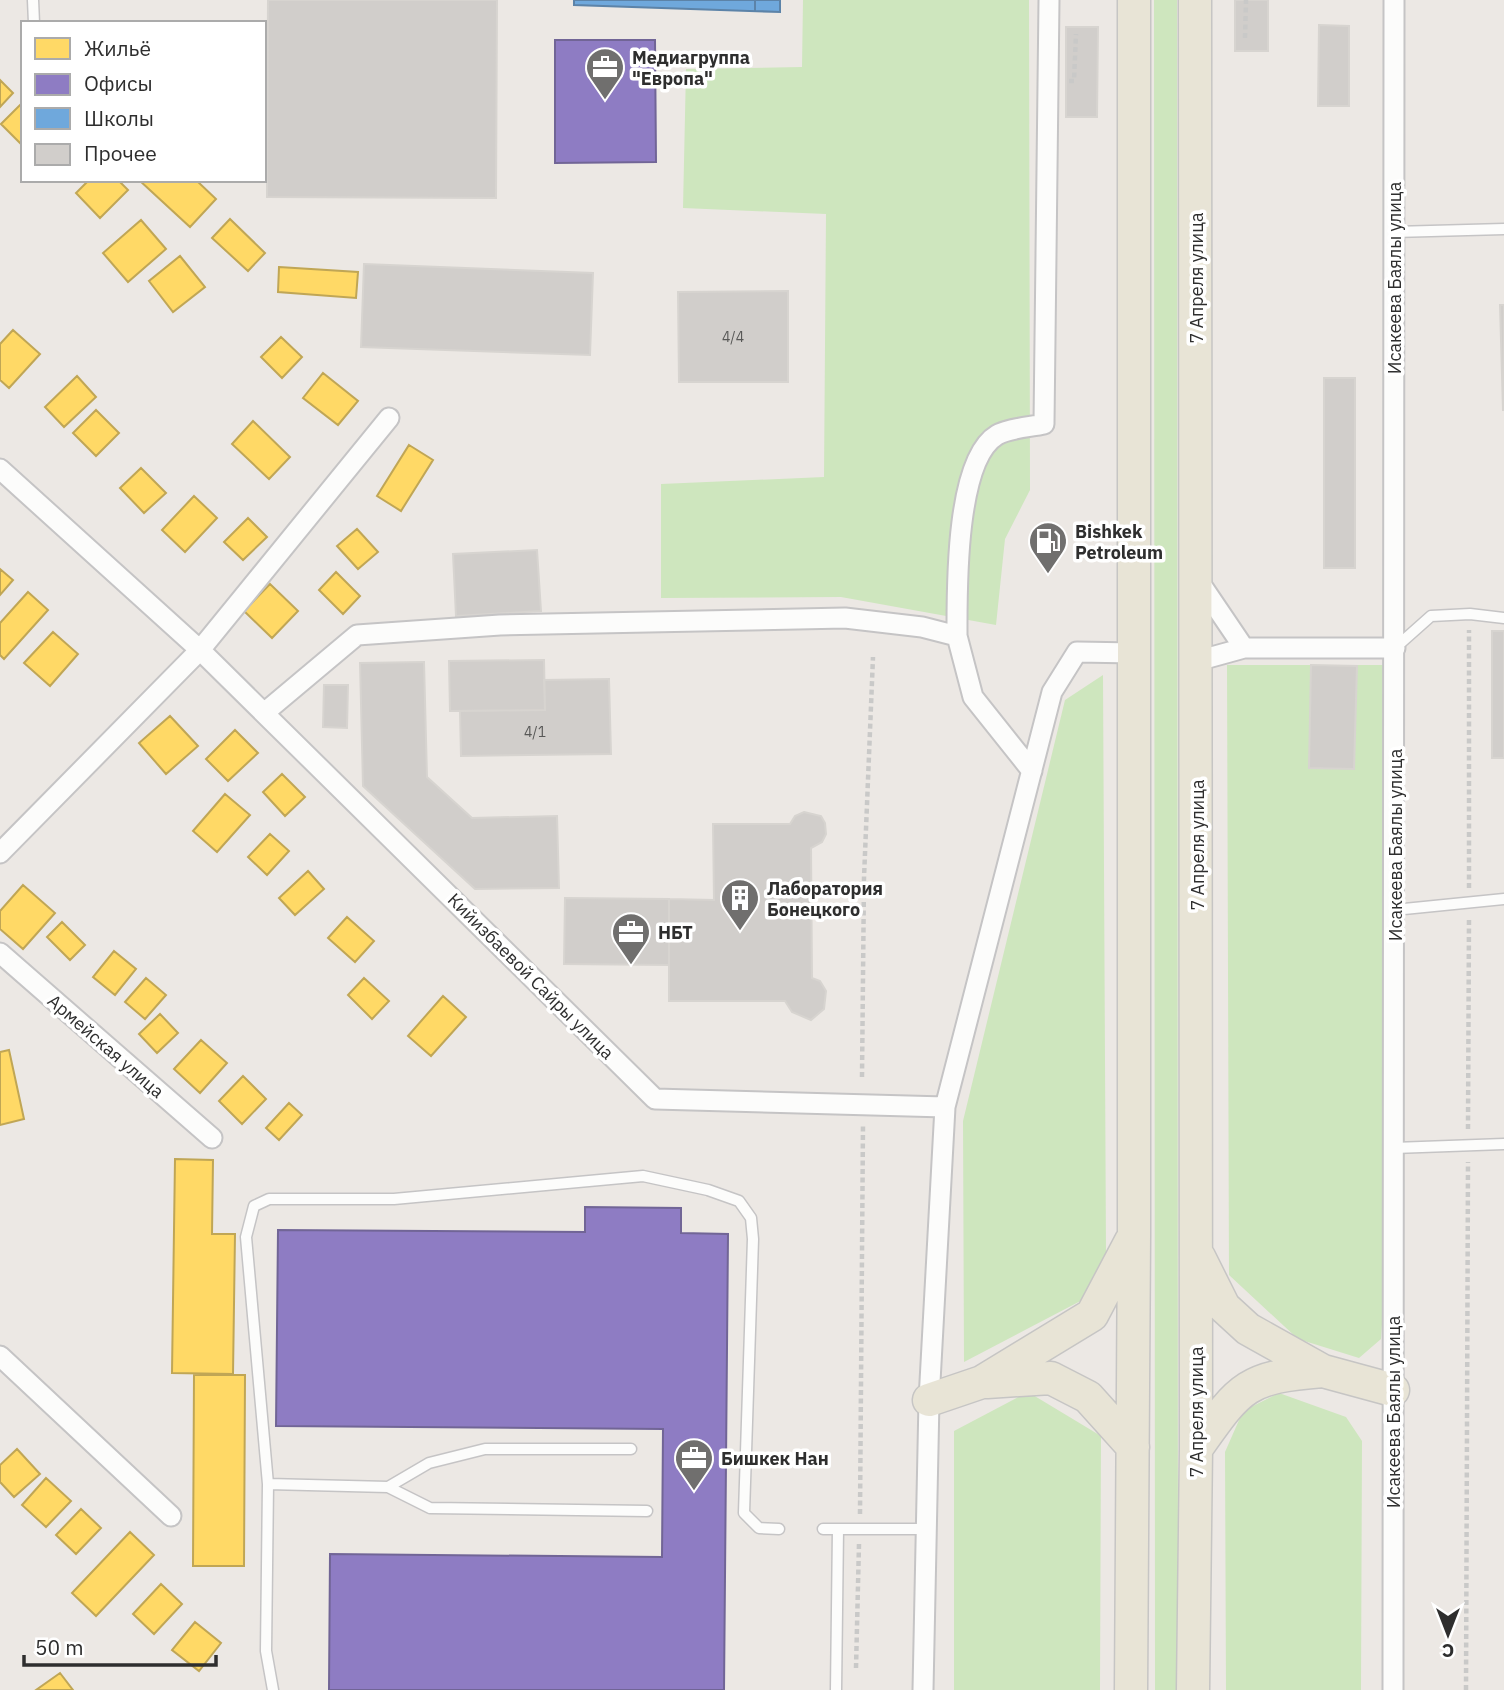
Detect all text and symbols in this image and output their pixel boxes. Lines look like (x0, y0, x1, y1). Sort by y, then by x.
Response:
legend (21, 21, 266, 182)
text: Жильё (84, 34, 151, 62)
office icon: Медиагруппа "Европа" (584, 46, 626, 101)
place label: Медиагруппа "Европа" (632, 46, 750, 90)
text: Офисы (84, 69, 153, 97)
text: Школы (84, 104, 154, 132)
text: Прочее (84, 139, 157, 167)
street label: Исакеева Баялы улица (1383, 181, 1406, 374)
street label: 7 Апреля улица (1185, 212, 1208, 344)
house number: 4/4 (722, 328, 744, 346)
fuel station icon: Bishkek Petroleum (1027, 520, 1069, 575)
place label: Bishkek Petroleum (1075, 520, 1163, 564)
house number: 4/1 (524, 723, 546, 741)
street label: Исакеева Баялы улица (1384, 748, 1407, 941)
street label: 7 Апреля улица (1186, 779, 1209, 911)
building icon: Лаборатория Бонецкого (719, 877, 761, 932)
place label: Лаборатория Бонецкого (767, 877, 883, 921)
street label: Кийизбаевой Сайры улица (443, 888, 619, 1064)
office icon: НБТ (610, 911, 652, 966)
place label: НБТ (658, 921, 693, 944)
street label: Армейская улица (43, 989, 169, 1103)
street label: Исакеева Баялы улица (1382, 1315, 1405, 1508)
street label: 7 Апреля улица (1185, 1346, 1208, 1478)
office icon: Бишкек Нан (673, 1437, 715, 1492)
place label: Бишкек Нан (721, 1447, 829, 1470)
north arrow (1413, 1599, 1483, 1669)
scale bar (24, 1624, 217, 1668)
text: 50 m (35, 1633, 84, 1661)
text: С (1442, 1639, 1454, 1663)

